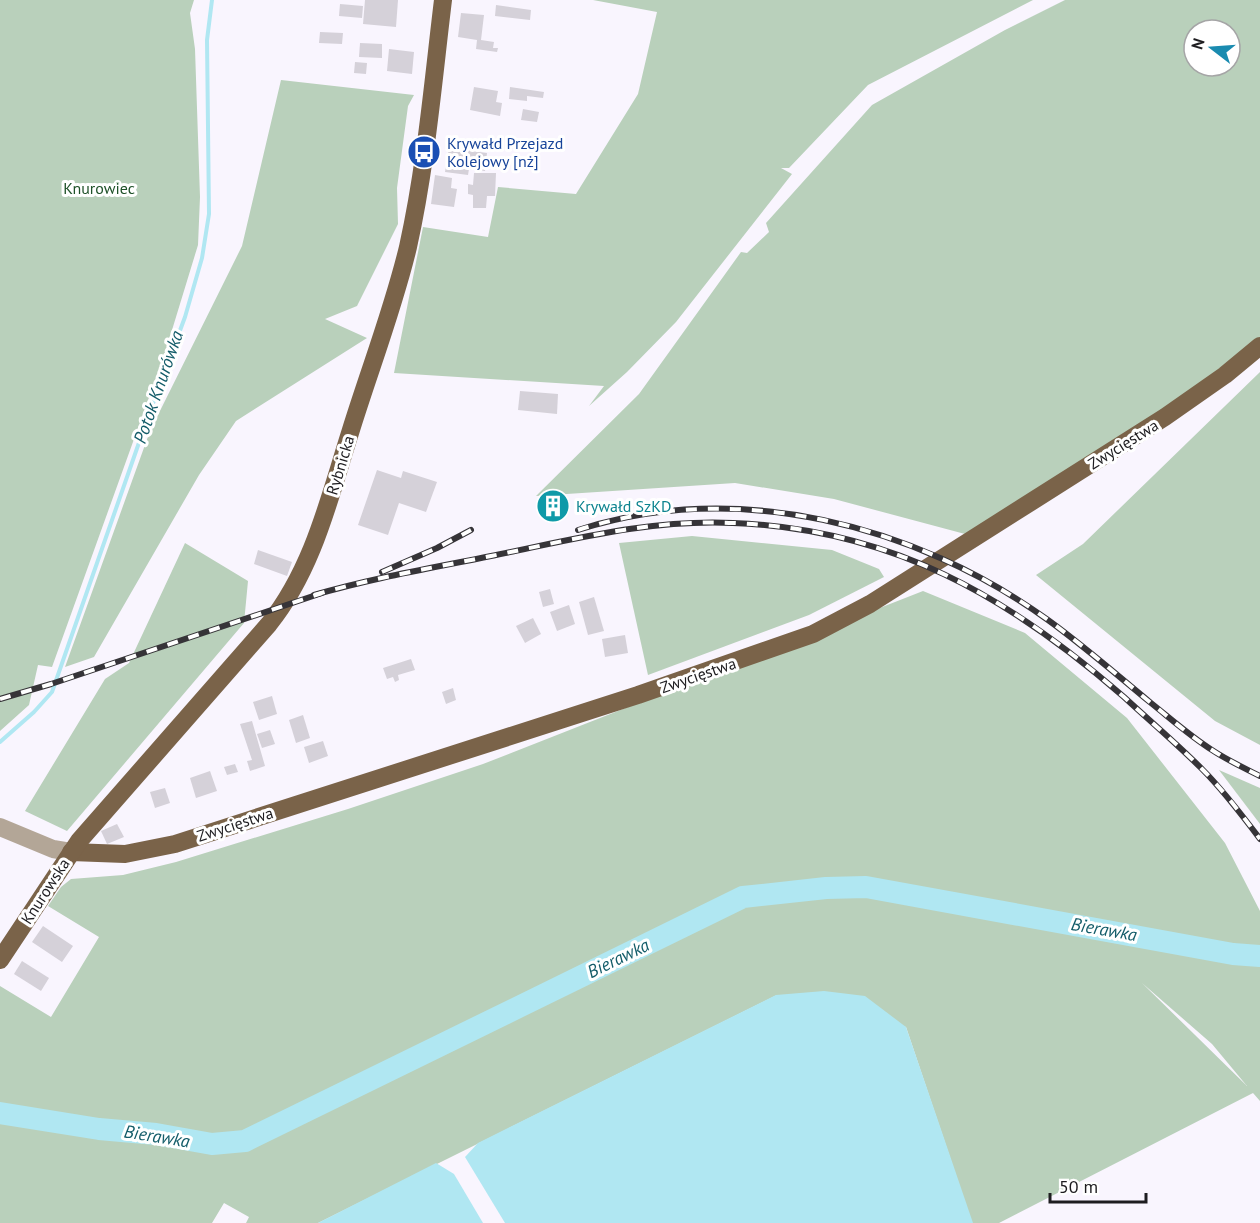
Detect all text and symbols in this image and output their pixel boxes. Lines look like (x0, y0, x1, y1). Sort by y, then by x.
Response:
north arrow (1182, 18, 1242, 78)
text: N (1187, 36, 1209, 52)
place label: Krywałd Przejazd Kolejowy [nż] (447, 133, 563, 171)
bus stop icon: Krywałd Przejazd Kolejowy [nż] (406, 134, 442, 170)
park label: Knurowiec (63, 178, 135, 198)
water label: Potok Knurówka (128, 327, 188, 446)
street label: Zwycięstwa (1084, 415, 1162, 473)
street label: Rybnicka (322, 433, 358, 497)
building icon: Krywałd SzKD (535, 488, 571, 524)
place label: Krywałd SzKD (576, 496, 671, 516)
street label: Zwycięstwa (657, 653, 739, 697)
street label: Zwycięstwa (194, 802, 276, 846)
street label: Knurowska (16, 854, 74, 928)
water label: Bierawka (1069, 912, 1139, 946)
water label: Bierawka (583, 933, 653, 983)
water label: Bierawka (122, 1119, 192, 1153)
scale bar (1050, 1166, 1146, 1204)
text: 50 m (1059, 1175, 1098, 1198)

